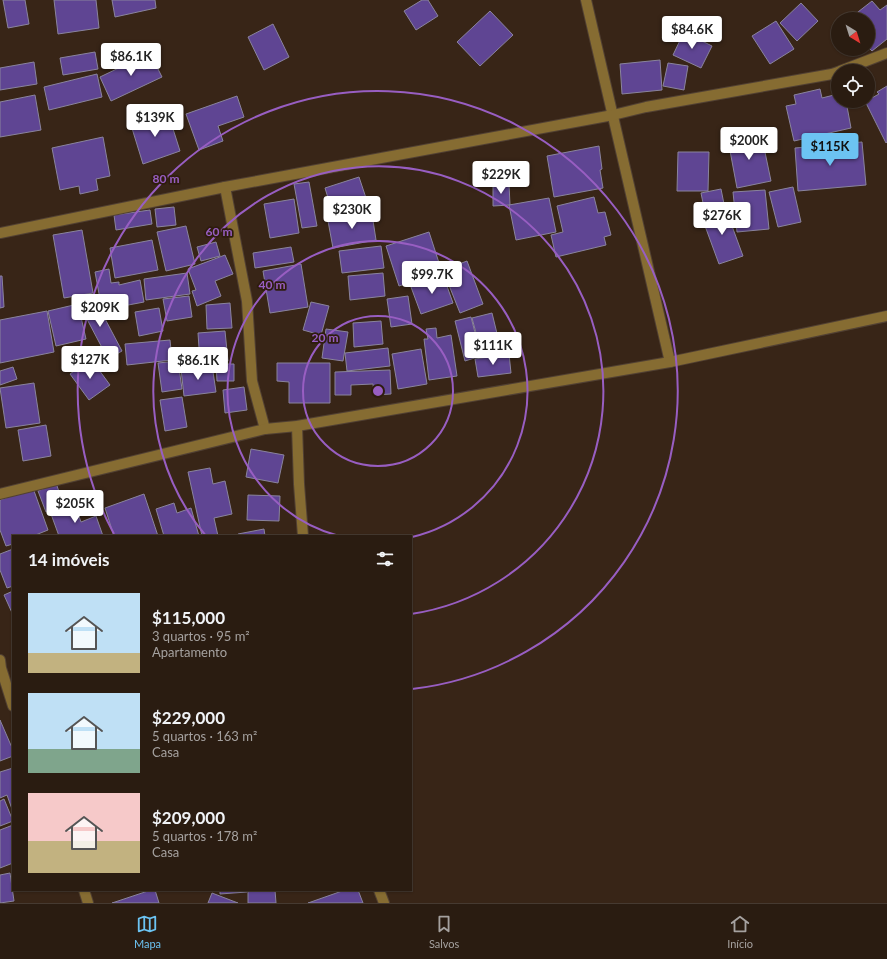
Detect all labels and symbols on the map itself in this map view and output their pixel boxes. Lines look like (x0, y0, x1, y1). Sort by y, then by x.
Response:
north arrow (831, 12, 875, 56)
pin: $84.6K (659, 16, 725, 50)
pin: $86.1K (98, 43, 164, 77)
pin: $139K (127, 104, 183, 138)
pin: $200K (721, 127, 777, 161)
pin: $115K (802, 133, 858, 167)
pin: $229K (473, 161, 529, 195)
text: 80 m (153, 171, 179, 186)
pin: $230K (324, 196, 380, 230)
pin: $276K (694, 202, 750, 236)
text: 60 m (206, 224, 232, 239)
pin: $99.7K (399, 261, 465, 295)
text: 40 m (259, 277, 285, 292)
pin: $209K (72, 294, 128, 328)
text: 20 m (312, 330, 338, 345)
pin: $111K (465, 332, 521, 366)
pin: $127K (62, 346, 118, 380)
pin: $86.1K (165, 347, 231, 381)
centre of rings (371, 384, 385, 398)
pin: $205K (47, 490, 103, 524)

